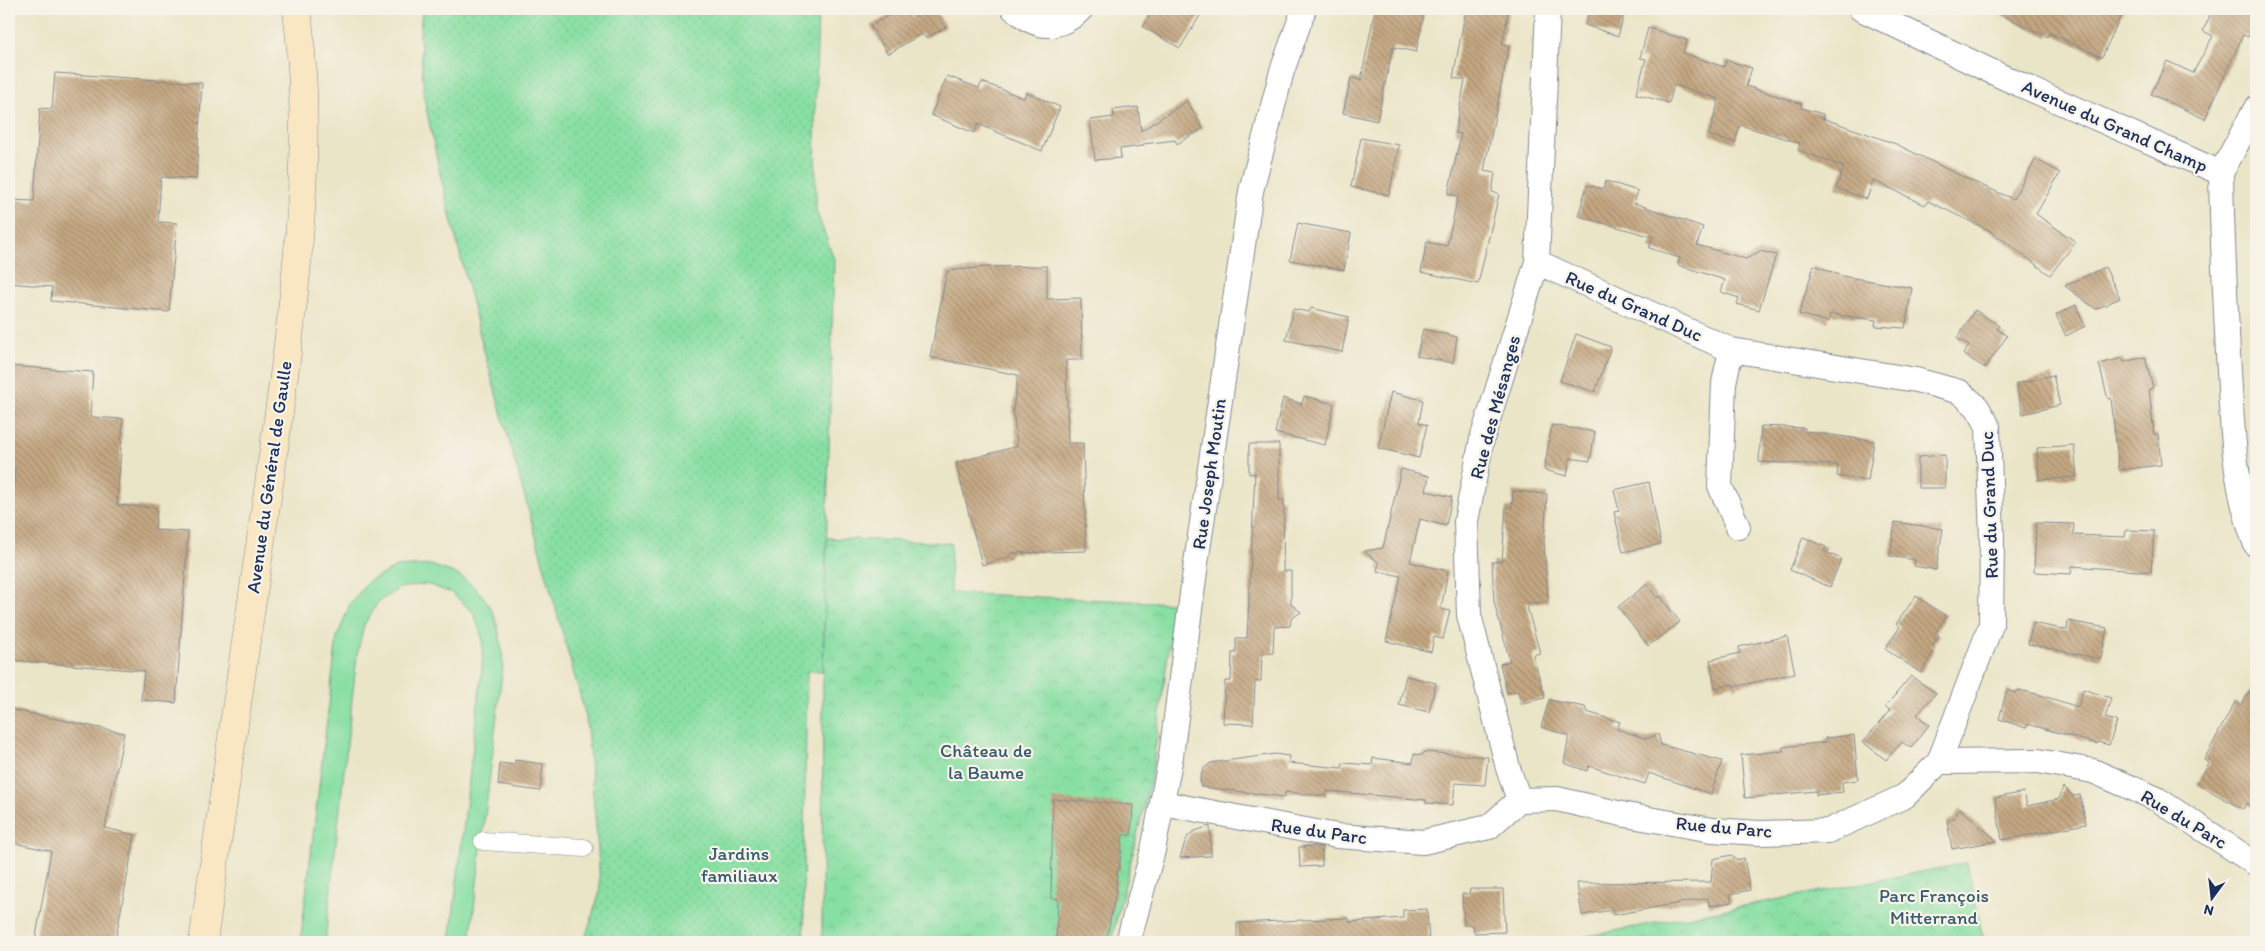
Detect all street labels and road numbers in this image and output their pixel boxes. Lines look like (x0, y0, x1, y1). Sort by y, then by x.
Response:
street label: Avenue du Grand Champ (2018, 75, 2212, 177)
street label: Rue du Grand Duc (1562, 266, 1706, 347)
street label: Rue des Mésanges (1465, 333, 1525, 481)
street label: Avenue du Général de Gaulle (241, 359, 297, 595)
street label: Rue Joseph Moutin (1187, 397, 1231, 551)
street label: Rue du Grand Duc (1975, 431, 2003, 579)
street label: Rue du Parc (2137, 784, 2231, 854)
street label: Rue du Parc (1675, 811, 1773, 843)
street label: Rue du Parc (1269, 813, 1369, 849)

